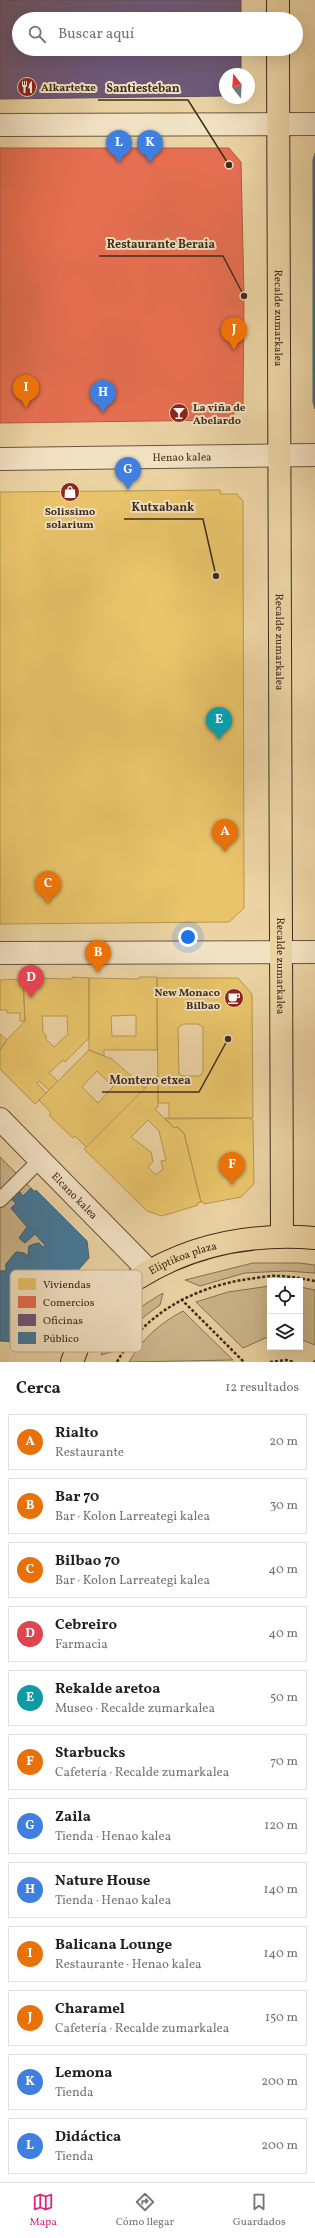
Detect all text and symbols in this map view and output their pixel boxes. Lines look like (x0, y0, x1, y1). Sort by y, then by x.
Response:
search box (12, 12, 303, 56)
icon: search (26, 23, 48, 45)
text: Buscar aquí (58, 24, 134, 45)
north arrow (219, 68, 255, 104)
restaurant icon: Alkartetxe (16, 76, 38, 98)
callout: Santiesteban (98, 76, 188, 100)
place label: Alkartetxe (41, 81, 96, 96)
text: Santiesteban (106, 81, 180, 97)
pin: L (106, 130, 132, 163)
pin: K (137, 130, 163, 163)
callout: Restaurante Beraia (99, 232, 223, 256)
text: Restaurante Beraia (107, 237, 216, 253)
street label: Recalde zumarkalea (270, 270, 285, 367)
pin: J (221, 317, 247, 350)
pin: I (13, 375, 39, 408)
pin: H (90, 380, 116, 413)
place label: La viña de Abelardo (193, 401, 246, 429)
bar icon: La viña de Abelardo (168, 402, 190, 424)
street label: Henao kalea (152, 450, 212, 466)
pin: G (115, 457, 141, 490)
shop icon: Solissimo solarium (59, 481, 81, 503)
callout: Kutxabank (124, 495, 203, 519)
text: Kutxabank (132, 500, 195, 516)
place label: Solissimo solarium (45, 505, 95, 533)
street label: Recalde zumarkalea (271, 594, 286, 691)
pin: E (206, 707, 232, 740)
pin: A (212, 819, 238, 852)
pin: C (35, 871, 61, 904)
street label: Recalde zumarkalea (272, 918, 287, 1015)
your location (178, 927, 198, 947)
pin: B (85, 940, 111, 973)
pin: D (18, 965, 44, 998)
place label: New Monaco Bilbao (154, 986, 220, 1014)
cafe icon: New Monaco Bilbao (223, 987, 245, 1009)
callout: Montero etxea (102, 1068, 199, 1092)
text: Montero etxea (109, 1073, 191, 1089)
pin: F (219, 1152, 245, 1185)
street label: Elcano kalea (47, 1170, 101, 1224)
street label: Eliptikoa plaza (147, 1239, 219, 1279)
legend (10, 1270, 142, 1352)
text: Viviendas (43, 1278, 91, 1293)
map controls (267, 1278, 303, 1350)
button: locate (267, 1278, 303, 1314)
text: Comercios (43, 1296, 95, 1311)
text: Oficinas (43, 1314, 83, 1329)
button: layers (267, 1314, 303, 1350)
text: Público (43, 1332, 79, 1347)
text: Cerca (16, 1377, 61, 1400)
text: 12 resultados (225, 1379, 299, 1397)
text: Rialto (55, 1423, 98, 1444)
text: A (25, 1433, 35, 1451)
text: 20 m (269, 1433, 298, 1451)
text: Restaurante (55, 1444, 124, 1462)
text: Bar 70 (55, 1487, 99, 1508)
text: B (26, 1497, 34, 1515)
text: 30 m (270, 1497, 298, 1515)
text: Bar · Kolon Larreategi kalea (55, 1508, 210, 1526)
text: Bilbao 70 (55, 1551, 120, 1572)
text: C (26, 1561, 34, 1579)
text: 40 m (269, 1561, 298, 1579)
text: Bar · Kolon Larreategi kalea (55, 1572, 210, 1590)
text: Cebreiro (55, 1615, 117, 1636)
text: D (25, 1625, 35, 1643)
text: 40 m (269, 1625, 298, 1643)
text: Farmacia (55, 1636, 108, 1654)
text: Rekalde aretoa (55, 1679, 160, 1700)
text: E (26, 1689, 34, 1707)
text: 50 m (270, 1689, 298, 1707)
text: Museo · Recalde zumarkalea (55, 1700, 215, 1718)
text: Starbucks (55, 1743, 125, 1764)
text: F (26, 1753, 34, 1771)
text: 70 m (270, 1753, 298, 1771)
text: Cafetería · Recalde zumarkalea (55, 1764, 229, 1782)
text: Zaila (55, 1807, 91, 1828)
text: G (25, 1817, 35, 1835)
text: 120 m (264, 1817, 298, 1835)
text: Tienda · Henao kalea (55, 1828, 171, 1846)
text: Nature House (55, 1871, 151, 1892)
text: H (25, 1881, 35, 1899)
text: 140 m (264, 1881, 298, 1899)
text: Tienda · Henao kalea (55, 1892, 171, 1910)
text: Balicana Lounge (55, 1935, 172, 1956)
text: I (28, 1945, 32, 1963)
text: 140 m (264, 1945, 298, 1963)
text: Restaurante · Henao kalea (55, 1956, 202, 1974)
text: Charamel (55, 1999, 125, 2020)
text: J (28, 2009, 32, 2027)
text: 150 m (265, 2009, 298, 2027)
text: Cafetería · Recalde zumarkalea (55, 2020, 229, 2038)
text: Lemona (55, 2063, 113, 2084)
text: K (25, 2073, 35, 2091)
text: 200 m (261, 2073, 298, 2091)
text: Tienda (55, 2084, 94, 2102)
text: Didáctica (55, 2127, 121, 2148)
text: L (26, 2137, 34, 2155)
text: 200 m (261, 2137, 298, 2155)
text: Tienda (55, 2148, 94, 2166)
tab: Mapa (29, 2191, 57, 2230)
tab: Cómo llegar (116, 2191, 174, 2230)
tab: Guardados (233, 2191, 286, 2230)

